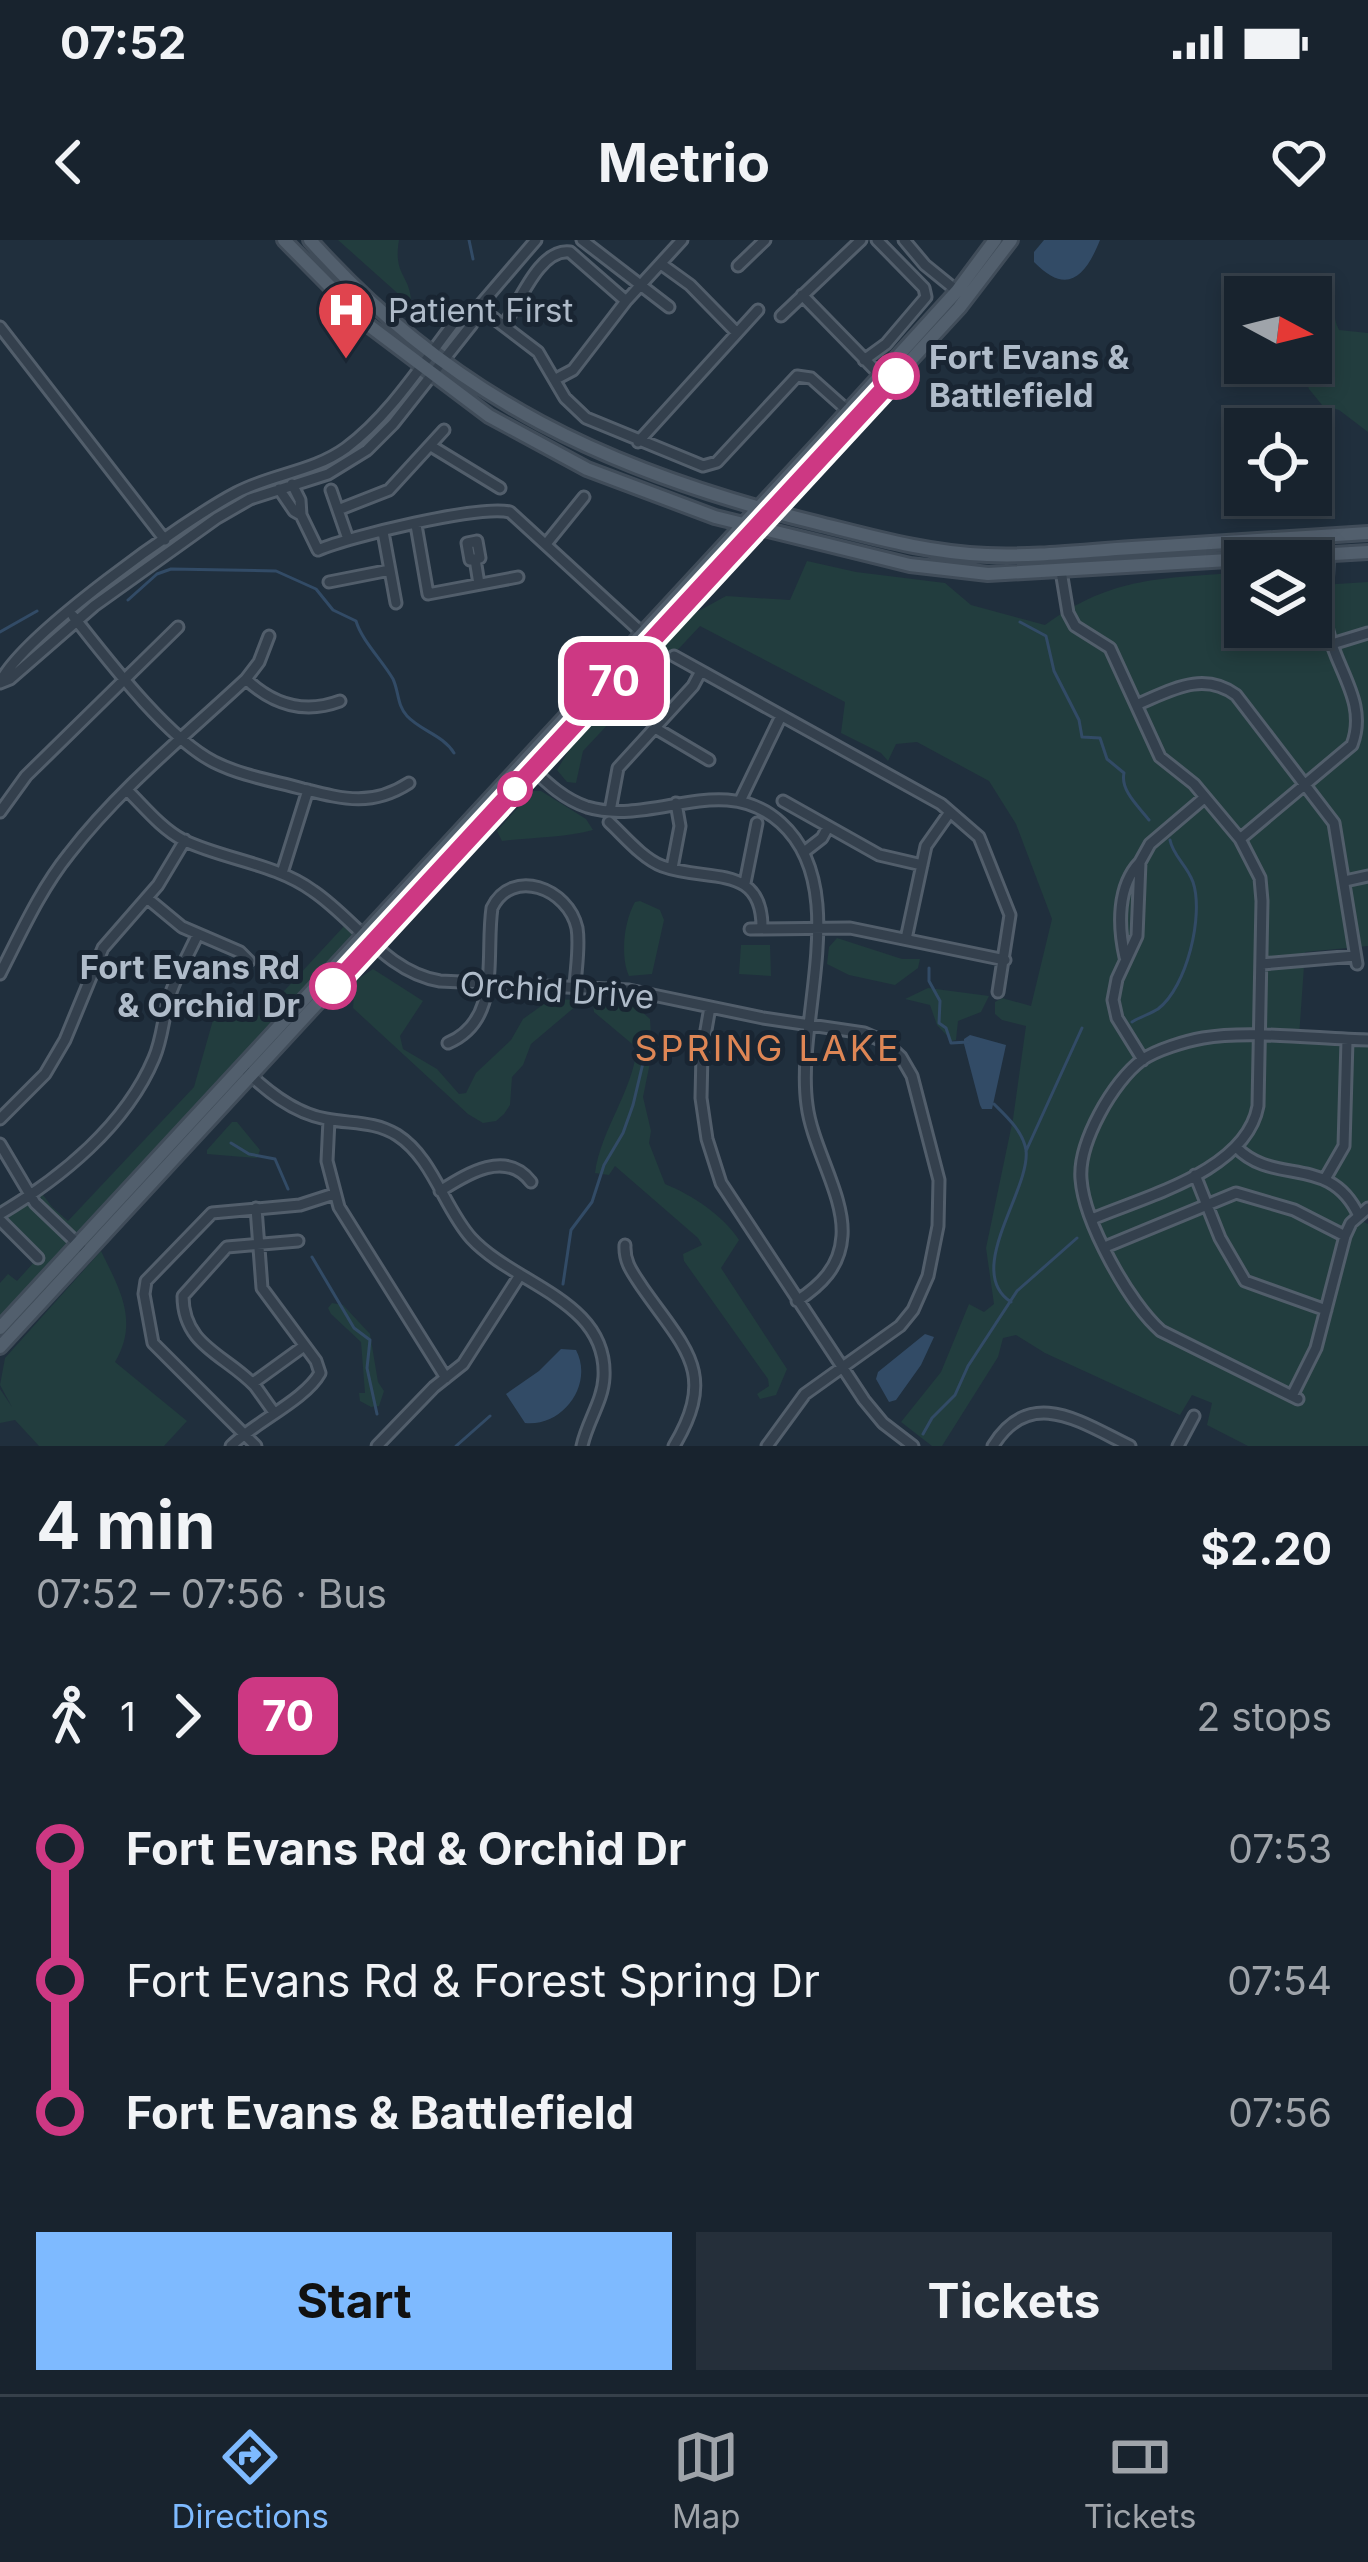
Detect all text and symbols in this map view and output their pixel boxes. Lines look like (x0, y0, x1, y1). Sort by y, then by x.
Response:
text: 07:52 (60, 15, 186, 70)
icon: back (36, 129, 102, 195)
icon: heart (1266, 129, 1332, 195)
text: Metrio (598, 130, 770, 195)
north arrow (1224, 276, 1332, 384)
map controls (1224, 276, 1332, 648)
hospital icon: Patient First (315, 279, 377, 361)
place label: Patient First (388, 290, 574, 330)
place label: Fort Evans & Battlefield (929, 337, 1130, 415)
marker: Fort Evans & Battlefield (874, 354, 918, 398)
button: locate (1224, 408, 1332, 516)
button: layers (1224, 540, 1332, 648)
line badge: 70 (560, 642, 668, 720)
text: 70 (588, 655, 640, 706)
unlabelled marker (499, 773, 531, 805)
place label: Fort Evans Rd & Orchid Dr (80, 947, 300, 1025)
street label: Orchid Drive (458, 963, 656, 1017)
marker: Fort Evans Rd & Orchid Dr (311, 964, 355, 1008)
district label: SPRING LAKE (634, 1026, 902, 1070)
text: 4 min (36, 1485, 215, 1565)
text: $2.20 (1200, 1521, 1332, 1576)
text: 07:52 – 07:56 · Bus (36, 1570, 387, 1617)
icon: walk (36, 1683, 102, 1749)
icon: forward (154, 1683, 220, 1749)
text: 70 (262, 1690, 314, 1741)
text: 1 (120, 1693, 136, 1740)
text: 2 stops (1196, 1693, 1332, 1740)
text: Fort Evans Rd & Orchid Dr (126, 1821, 686, 1876)
text: 07:53 (1228, 1825, 1332, 1872)
text: Fort Evans Rd & Forest Spring Dr (126, 1953, 820, 2008)
text: 07:54 (1227, 1957, 1332, 2004)
text: Fort Evans & Battlefield (126, 2085, 634, 2140)
text: 07:56 (1228, 2089, 1332, 2136)
button: Start (36, 2232, 672, 2370)
button: Tickets (696, 2232, 1332, 2370)
tab: Directions (172, 2424, 329, 2536)
tab: Map (672, 2424, 741, 2536)
tab: Tickets (1084, 2424, 1196, 2536)

